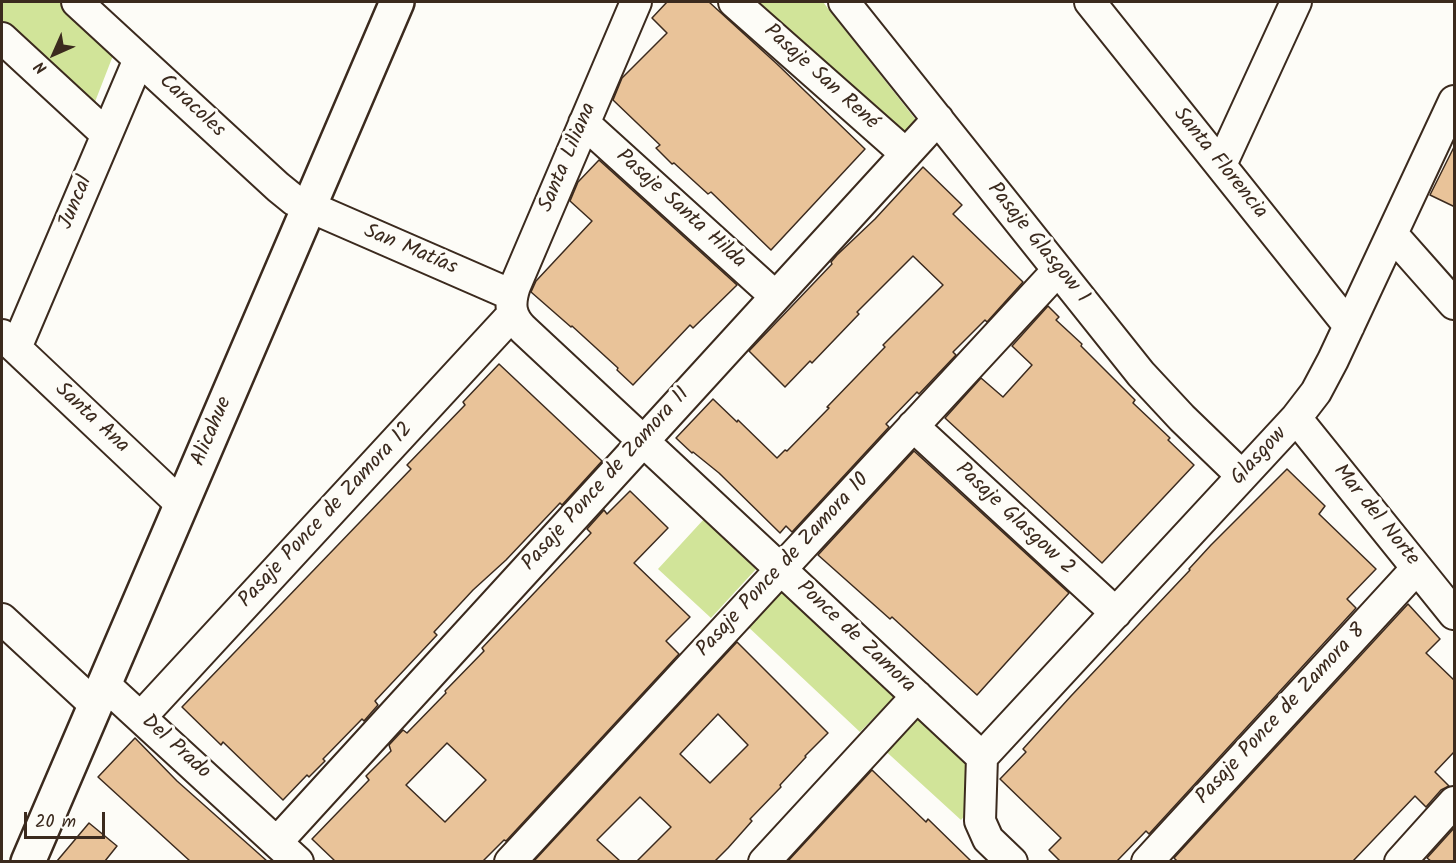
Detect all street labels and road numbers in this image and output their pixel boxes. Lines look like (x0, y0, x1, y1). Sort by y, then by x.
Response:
street label: Pasaje San René (757, 20, 883, 136)
street label: Caracoles (153, 70, 229, 144)
street label: Santa Liliana (535, 100, 603, 216)
street label: Santa Florencia (1166, 103, 1272, 225)
street label: Pasaje Santa Hilda (610, 145, 750, 275)
street label: Juncal (55, 173, 99, 233)
street label: Pasaje Glasgow 1 (980, 178, 1094, 310)
street label: San Matías (360, 220, 460, 282)
street label: Santa Ana (49, 378, 133, 460)
street label: Pasaje Ponce de Zamora 11 (518, 383, 696, 577)
street label: Alicahue (187, 394, 239, 470)
street label: Pasaje Ponce de Zamora 12 (235, 418, 419, 614)
street label: Glasgow (1227, 423, 1293, 491)
street label: Pasaje Glasgow 2 (949, 458, 1079, 582)
street label: Mar del Norte (1326, 460, 1424, 572)
street label: Pasaje Ponce de Zamora 10 (692, 469, 876, 663)
street label: Ponce de Zamora (790, 576, 920, 700)
street label: Pasaje Ponce de Zamora 8 (1192, 619, 1372, 811)
street label: Del Prado (135, 710, 215, 786)

